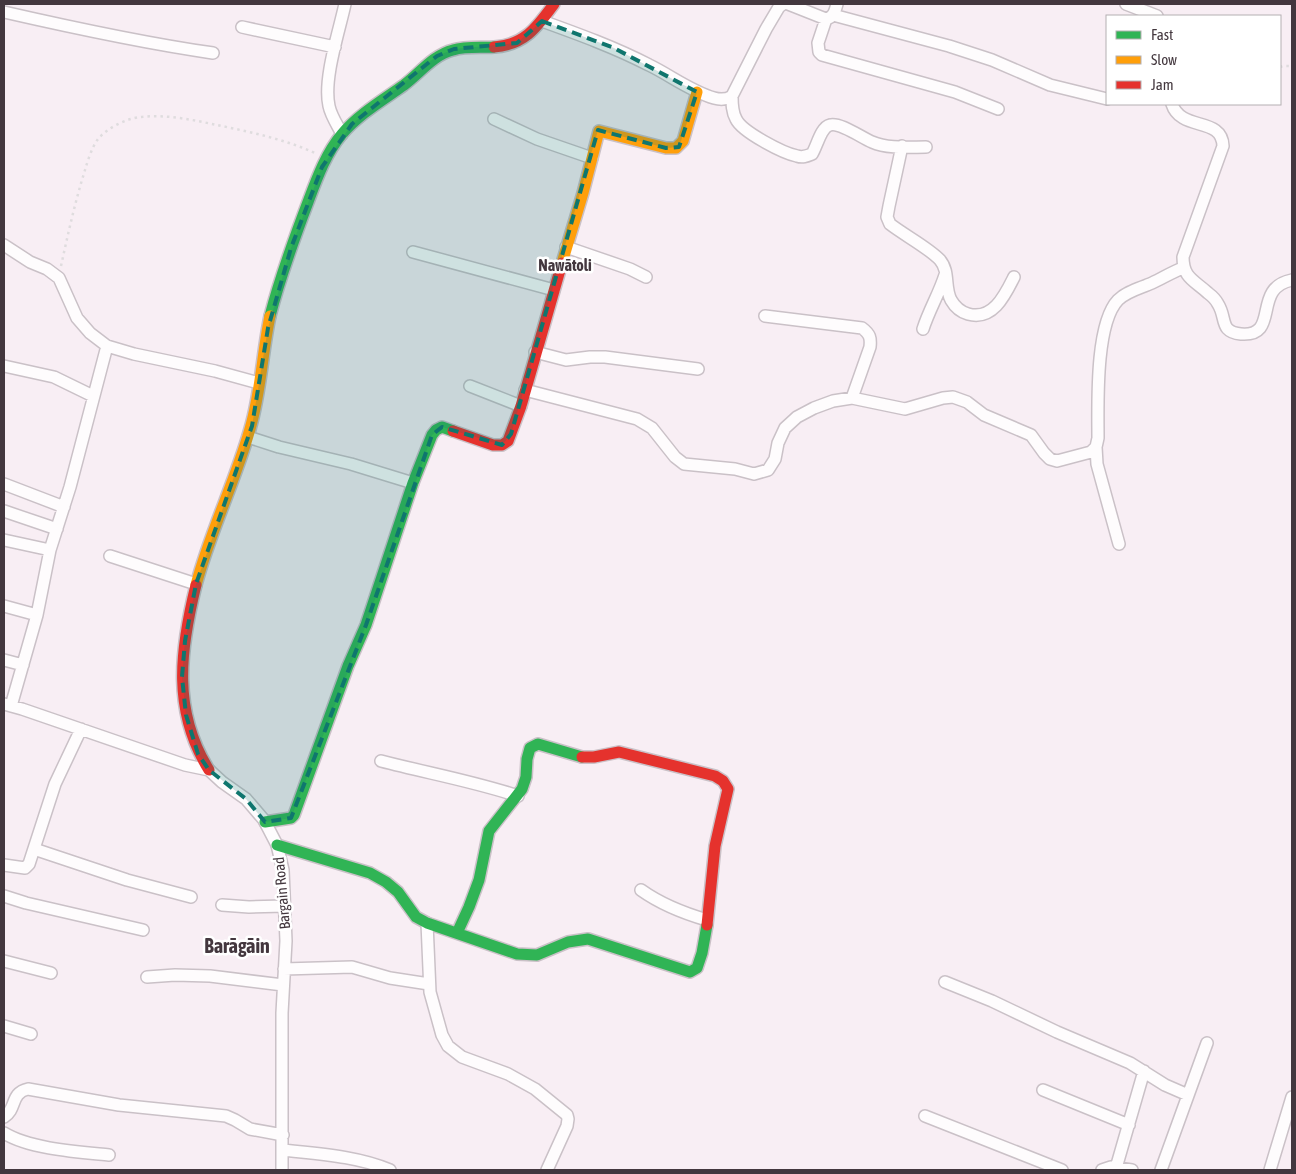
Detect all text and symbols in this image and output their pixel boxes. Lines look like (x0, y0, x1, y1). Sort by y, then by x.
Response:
legend (1106, 15, 1281, 105)
text: Fast (1151, 26, 1173, 43)
text: Slow (1151, 51, 1177, 68)
text: Jam (1151, 76, 1174, 93)
district label: Nawātoli (538, 256, 592, 274)
street label: Bargain Road (270, 856, 293, 930)
district label: Barāgāin (204, 934, 270, 957)

